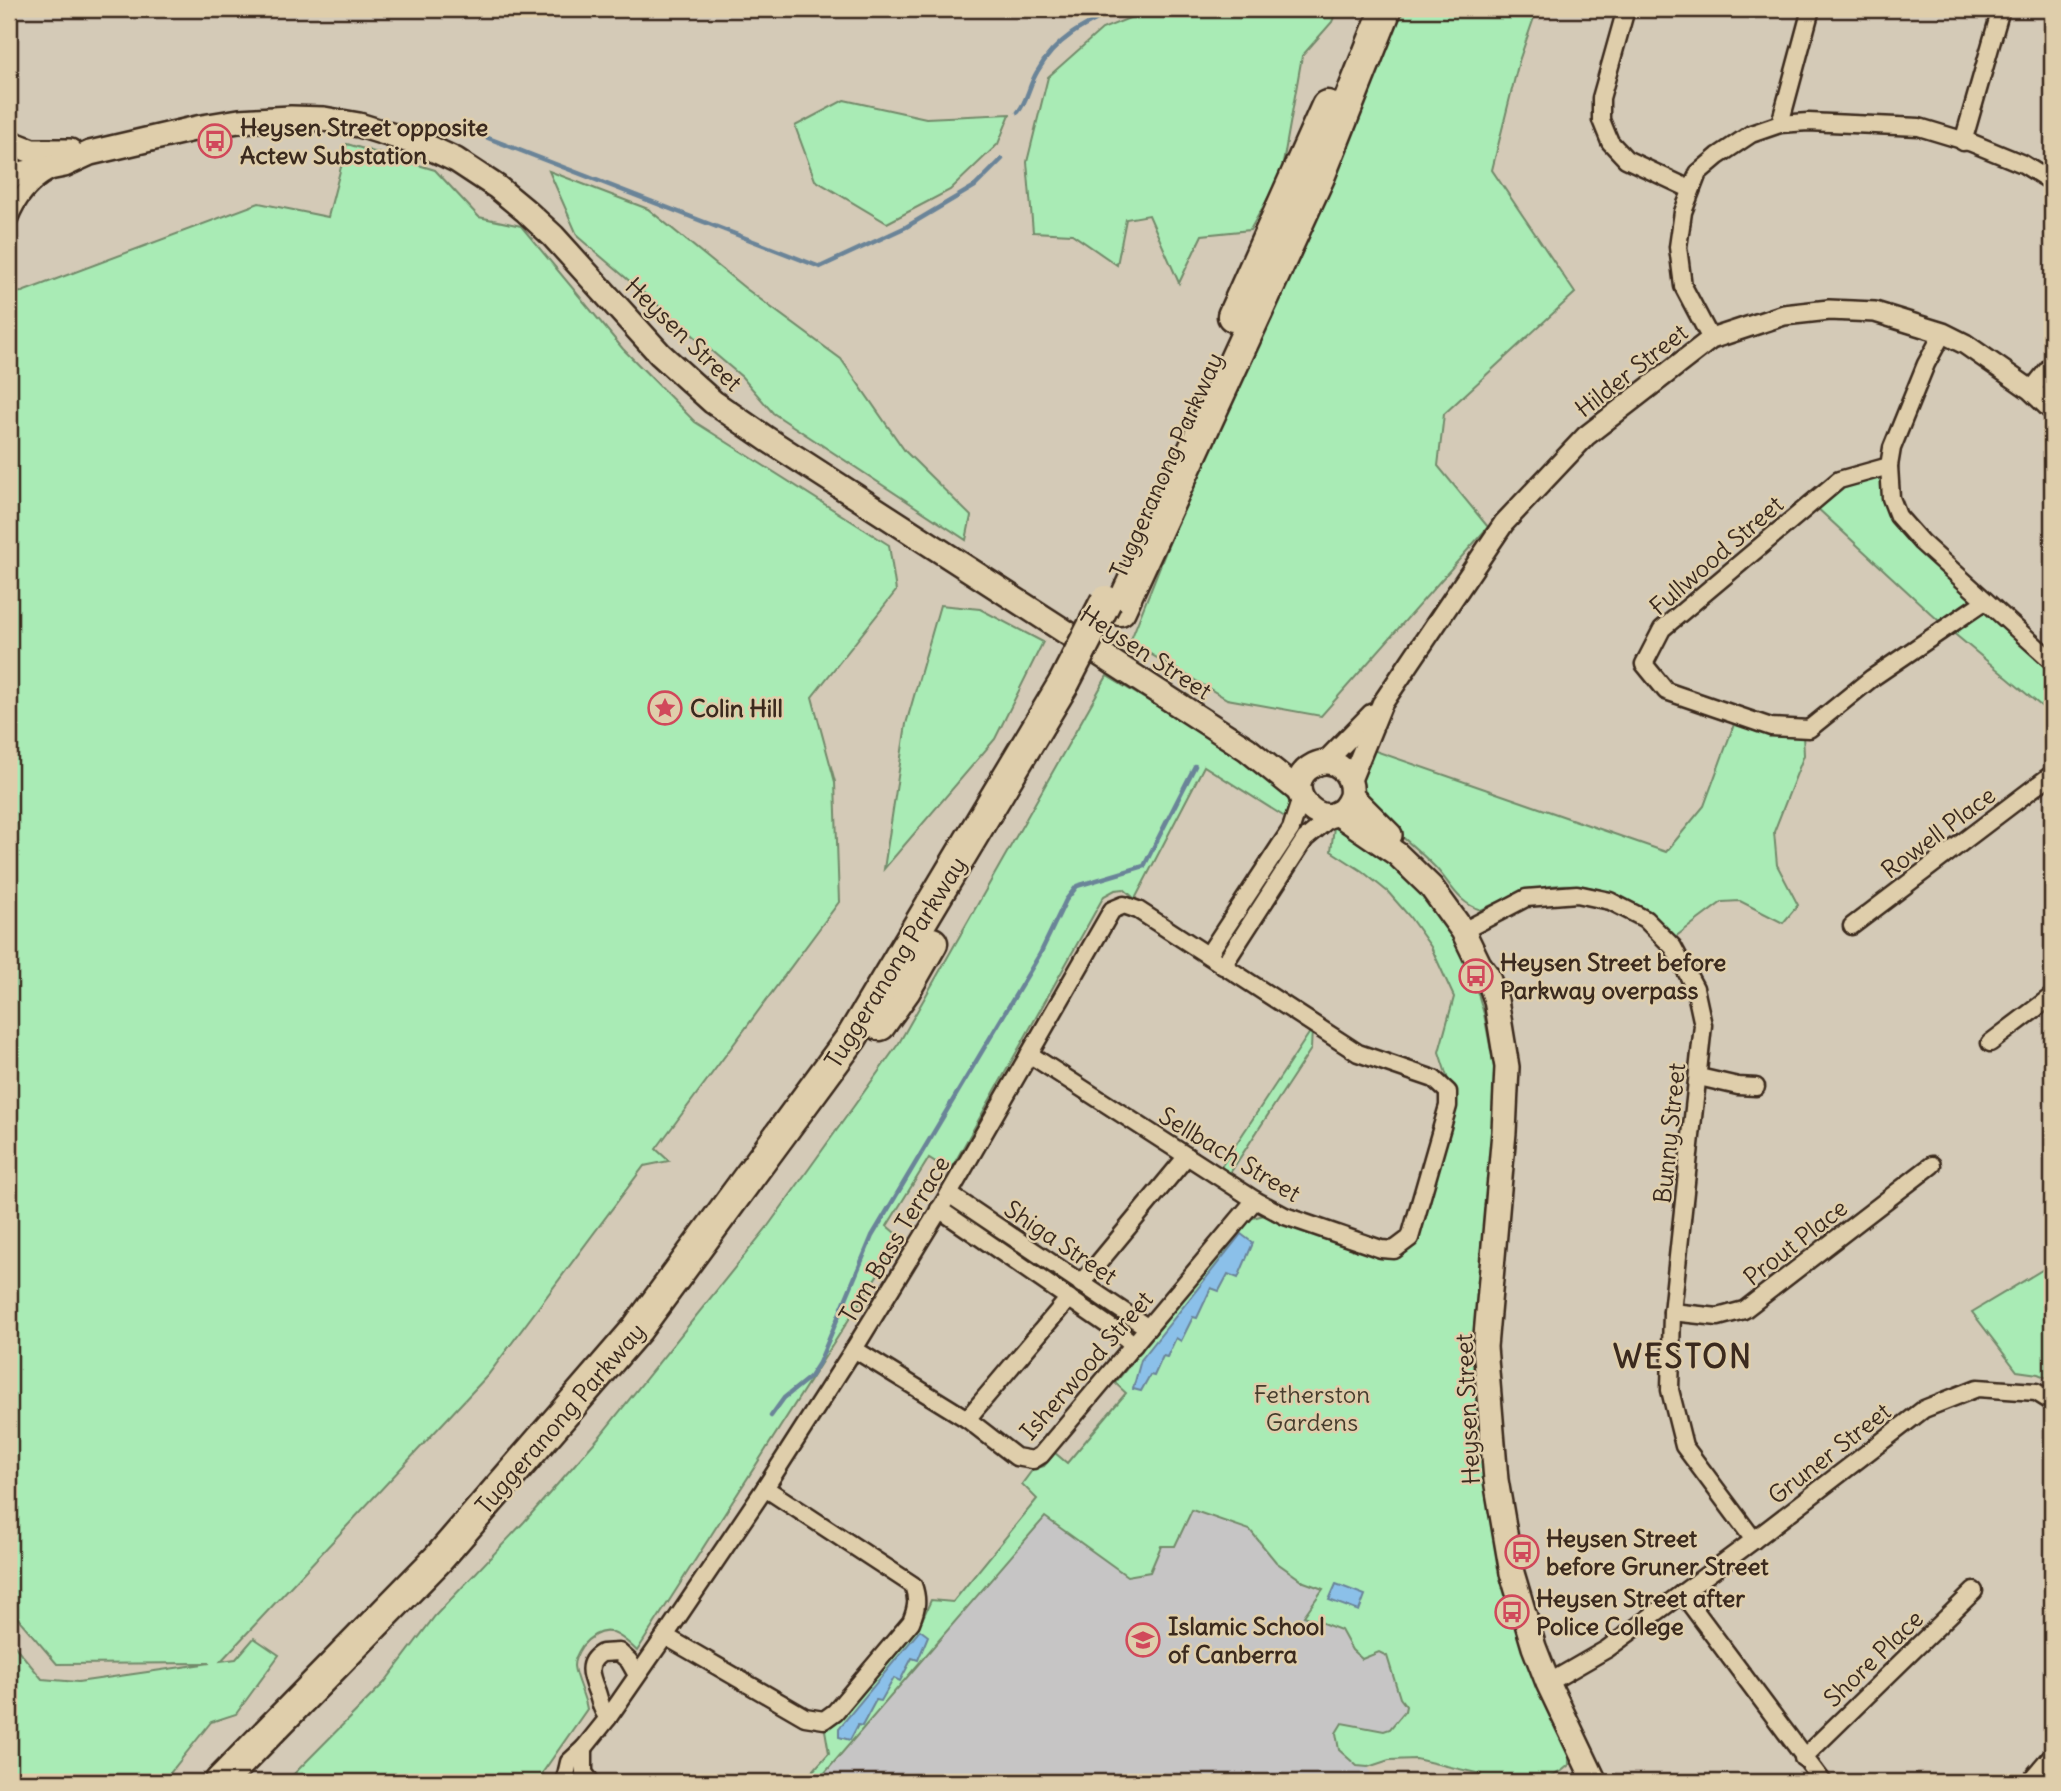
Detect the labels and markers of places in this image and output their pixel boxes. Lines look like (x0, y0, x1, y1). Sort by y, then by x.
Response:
place label: Heysen Street opposite Actew Substation (240, 112, 488, 170)
bus stop icon: Heysen Street opposite Actew Substation (196, 122, 234, 160)
place icon: Colin Hill (646, 689, 684, 727)
place label: Colin Hill (690, 693, 783, 723)
place label: Heysen Street before Parkway overpass (1500, 947, 1726, 1005)
bus stop icon: Heysen Street before Parkway overpass (1457, 957, 1495, 995)
place label: Heysen Street before Gruner Street (1546, 1523, 1769, 1581)
bus stop icon: Heysen Street before Gruner Street (1503, 1533, 1541, 1571)
place label: Heysen Street after Police College (1536, 1583, 1745, 1641)
bus stop icon: Heysen Street after Police College (1493, 1593, 1531, 1631)
place label: Islamic School of Canberra (1168, 1611, 1325, 1669)
school or university icon: Islamic School of Canberra (1124, 1621, 1162, 1659)

